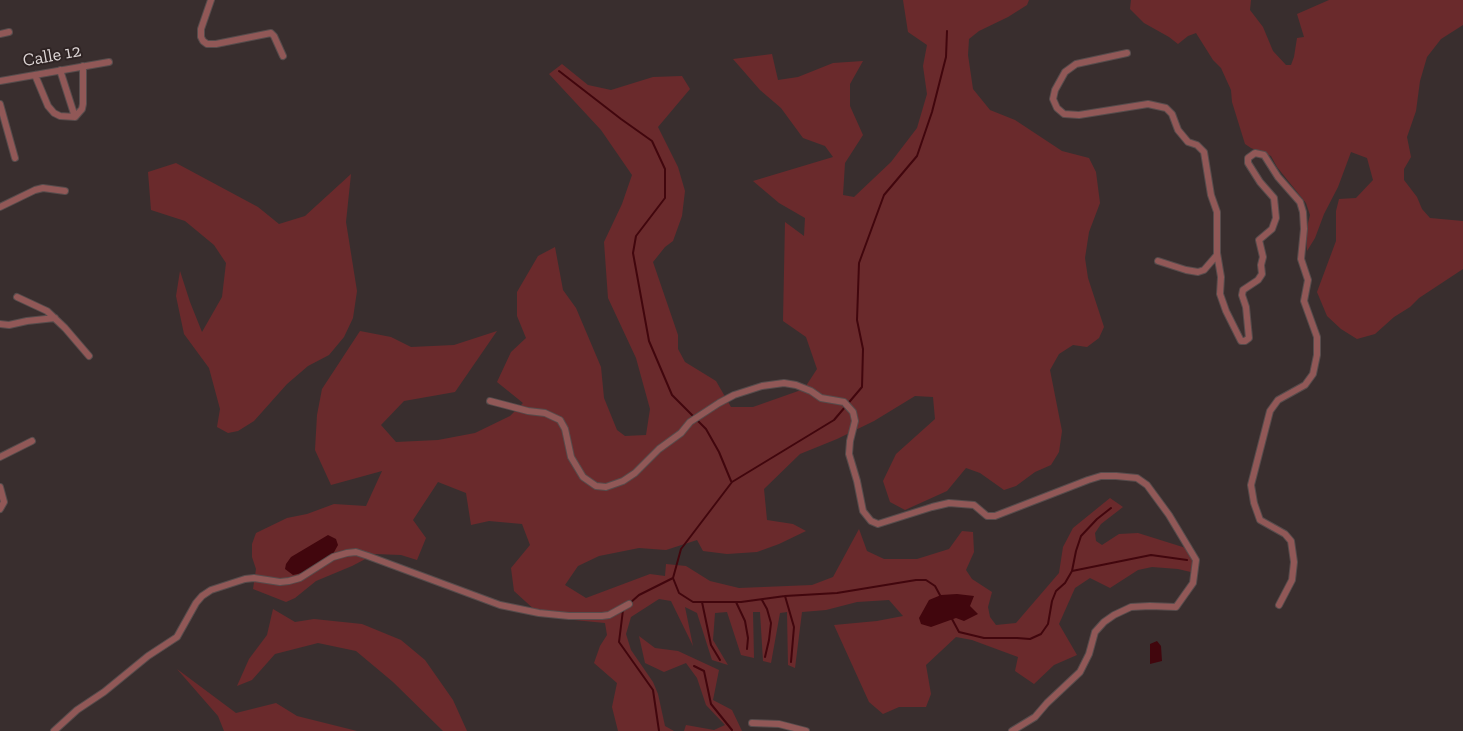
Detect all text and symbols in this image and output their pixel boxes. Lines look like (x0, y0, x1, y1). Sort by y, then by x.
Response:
street label: Calle 12 (21, 40, 83, 72)

